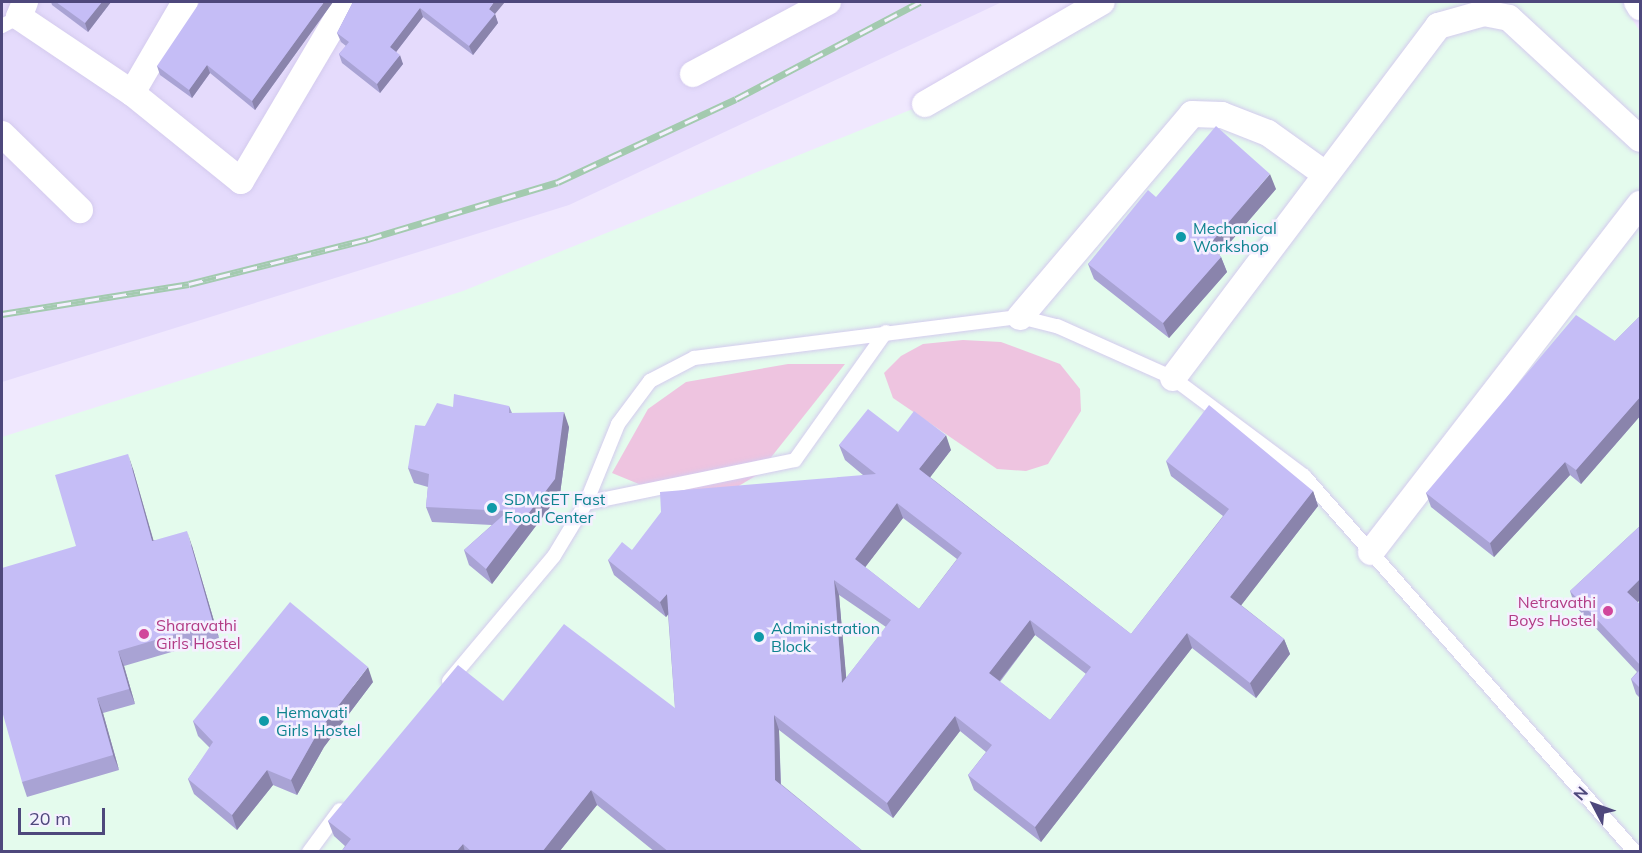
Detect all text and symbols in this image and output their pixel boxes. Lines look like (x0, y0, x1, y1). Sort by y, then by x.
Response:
place label: Mechanical Workshop (1193, 218, 1277, 256)
marker: Mechanical Workshop (1174, 230, 1188, 244)
place label: SDMCET Fast Food Center (504, 489, 605, 527)
marker: SDMCET Fast Food Center (485, 501, 499, 515)
place label: Netravathi Boys Hostel (1508, 592, 1596, 630)
marker: Netravathi Boys Hostel (1601, 604, 1615, 618)
place label: Sharavathi Girls Hostel (156, 615, 241, 653)
place label: Administration Block (771, 618, 880, 656)
marker: Sharavathi Girls Hostel (137, 627, 151, 641)
marker: Administration Block (752, 630, 766, 644)
place label: Hemavati Girls Hostel (276, 702, 361, 740)
marker: Hemavati Girls Hostel (257, 714, 271, 728)
north arrow (1564, 775, 1624, 835)
text: N (1569, 782, 1592, 804)
scale bar (21, 796, 108, 834)
text: 20 m (29, 807, 71, 830)

